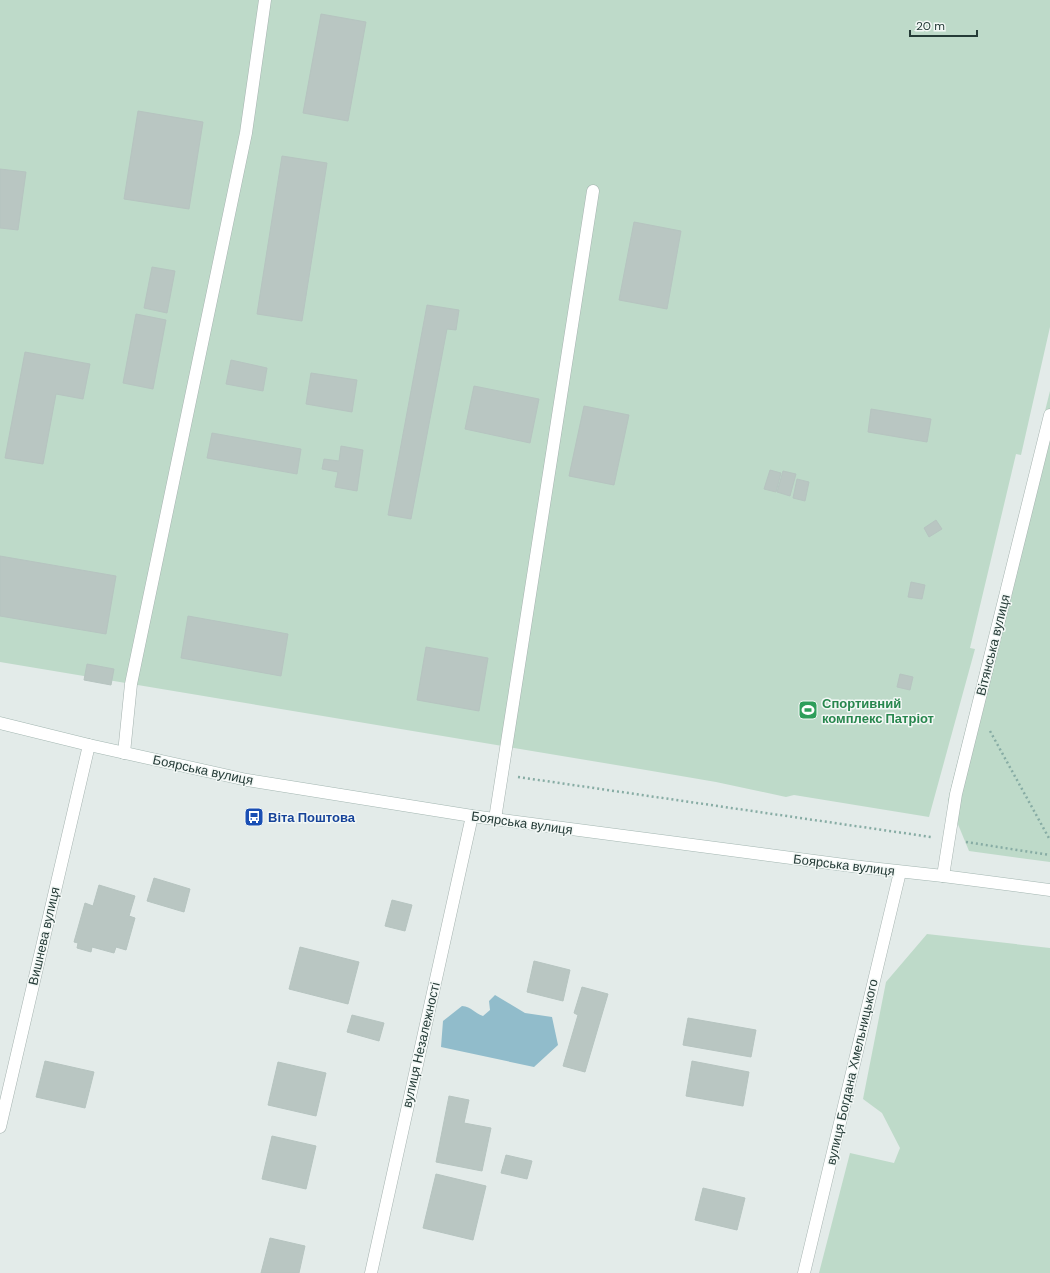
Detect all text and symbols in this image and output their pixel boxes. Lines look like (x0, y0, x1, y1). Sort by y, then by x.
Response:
scale bar (910, 12, 977, 38)
text: 20 m (916, 18, 945, 34)
street label: Вітянська вулиця (972, 593, 1014, 697)
place label: Спортивний комплекс Патріот (822, 695, 934, 727)
sports icon: Спортивний комплекс Патріот (797, 699, 819, 721)
street label: Боярська вулиця (151, 751, 255, 789)
bus stop icon: Віта Поштова (243, 806, 265, 828)
street label: Боярська вулиця (470, 807, 574, 839)
place label: Віта Поштова (268, 809, 356, 826)
street label: Боярська вулиця (792, 850, 896, 880)
street label: Вишнева вулиця (24, 885, 64, 987)
street label: вулиця Богдана Хмельницького (822, 977, 882, 1167)
street label: вулиця Незалежності (398, 980, 444, 1109)

